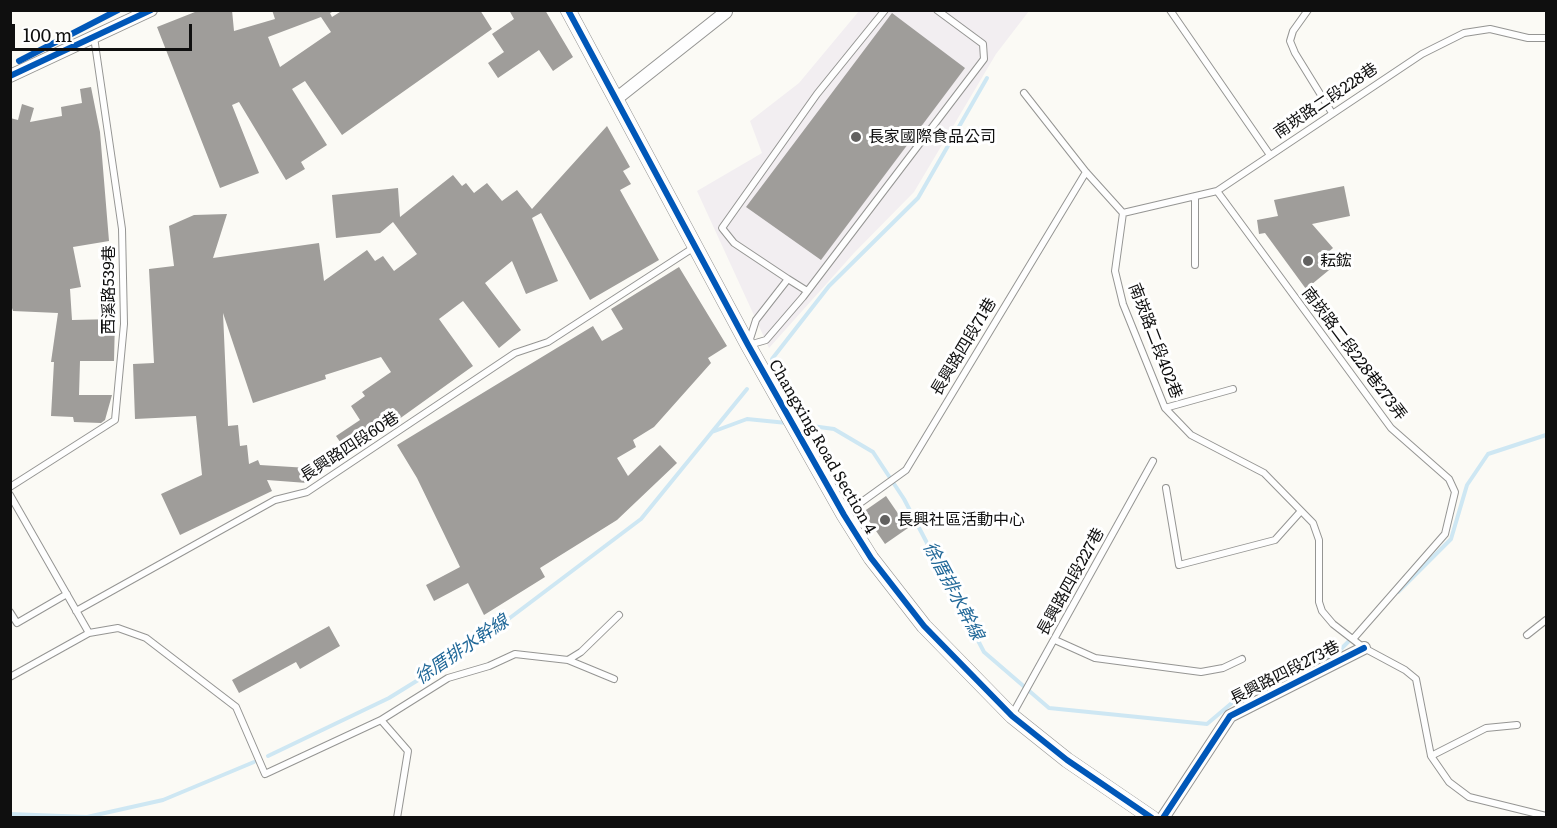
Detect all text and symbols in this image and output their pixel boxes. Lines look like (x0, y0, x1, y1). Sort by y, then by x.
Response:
scale bar (15, 12, 195, 50)
text: 100 m (23, 21, 72, 48)
street label: 南崁路二段228巷 (1270, 59, 1382, 143)
place label: 長家國際食品公司 (868, 127, 996, 147)
marker: 長家國際食品公司 (849, 130, 863, 144)
street label: 西溪路539巷 (99, 245, 119, 335)
place label: 耘鋐 (1320, 251, 1352, 271)
marker: 耘鋐 (1301, 254, 1315, 268)
street label: 南崁路二段402巷 (1124, 281, 1186, 401)
street label: 南崁路二段228巷273弄 (1298, 284, 1410, 424)
street label: 長興路四段71巷 (927, 295, 1001, 399)
street label: Changxing Road Section 4 (764, 356, 880, 538)
street label: 長興路四段60巷 (297, 408, 403, 486)
place label: 長興社區活動中心 (897, 510, 1025, 530)
marker: 長興社區活動中心 (878, 513, 892, 527)
street label: 長興路四段227巷 (1033, 525, 1109, 639)
water label: 徐厝排水幹線 (918, 538, 988, 644)
water label: 徐厝排水幹線 (411, 611, 513, 689)
street label: 長興路四段273巷 (1227, 637, 1343, 709)

